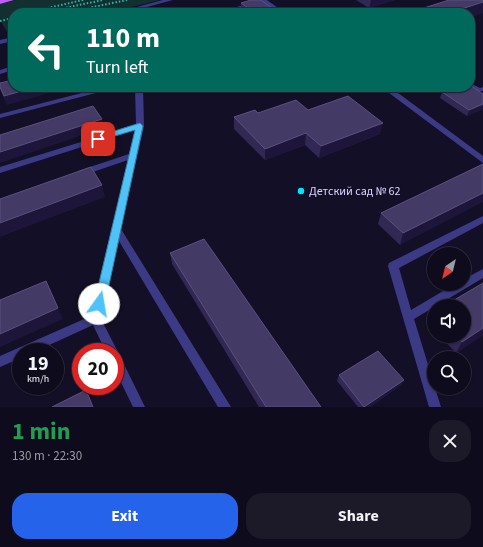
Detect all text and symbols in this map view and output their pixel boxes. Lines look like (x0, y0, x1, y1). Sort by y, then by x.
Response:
text: 110 m (86, 18, 160, 58)
icon: left (20, 24, 72, 76)
text: Turn left (86, 55, 148, 80)
pin (81, 122, 115, 156)
icon: arrive (87, 128, 109, 150)
place label: Детский сад № 62 (309, 183, 401, 200)
marker: Детский сад № 62 (296, 186, 306, 196)
north arrow (427, 247, 471, 291)
map controls (427, 247, 471, 395)
position arrow (78, 283, 120, 325)
button: sound (427, 299, 471, 343)
speed limit sign: 20 (72, 343, 124, 395)
text: 19 (27, 350, 49, 378)
button: search (427, 351, 471, 395)
text: km/h (27, 372, 49, 386)
text: 1 min (12, 414, 70, 449)
button: close (429, 420, 471, 462)
text: 130 m · 22:30 (12, 447, 82, 465)
button: Exit (12, 493, 238, 539)
button: Share (246, 493, 471, 539)

